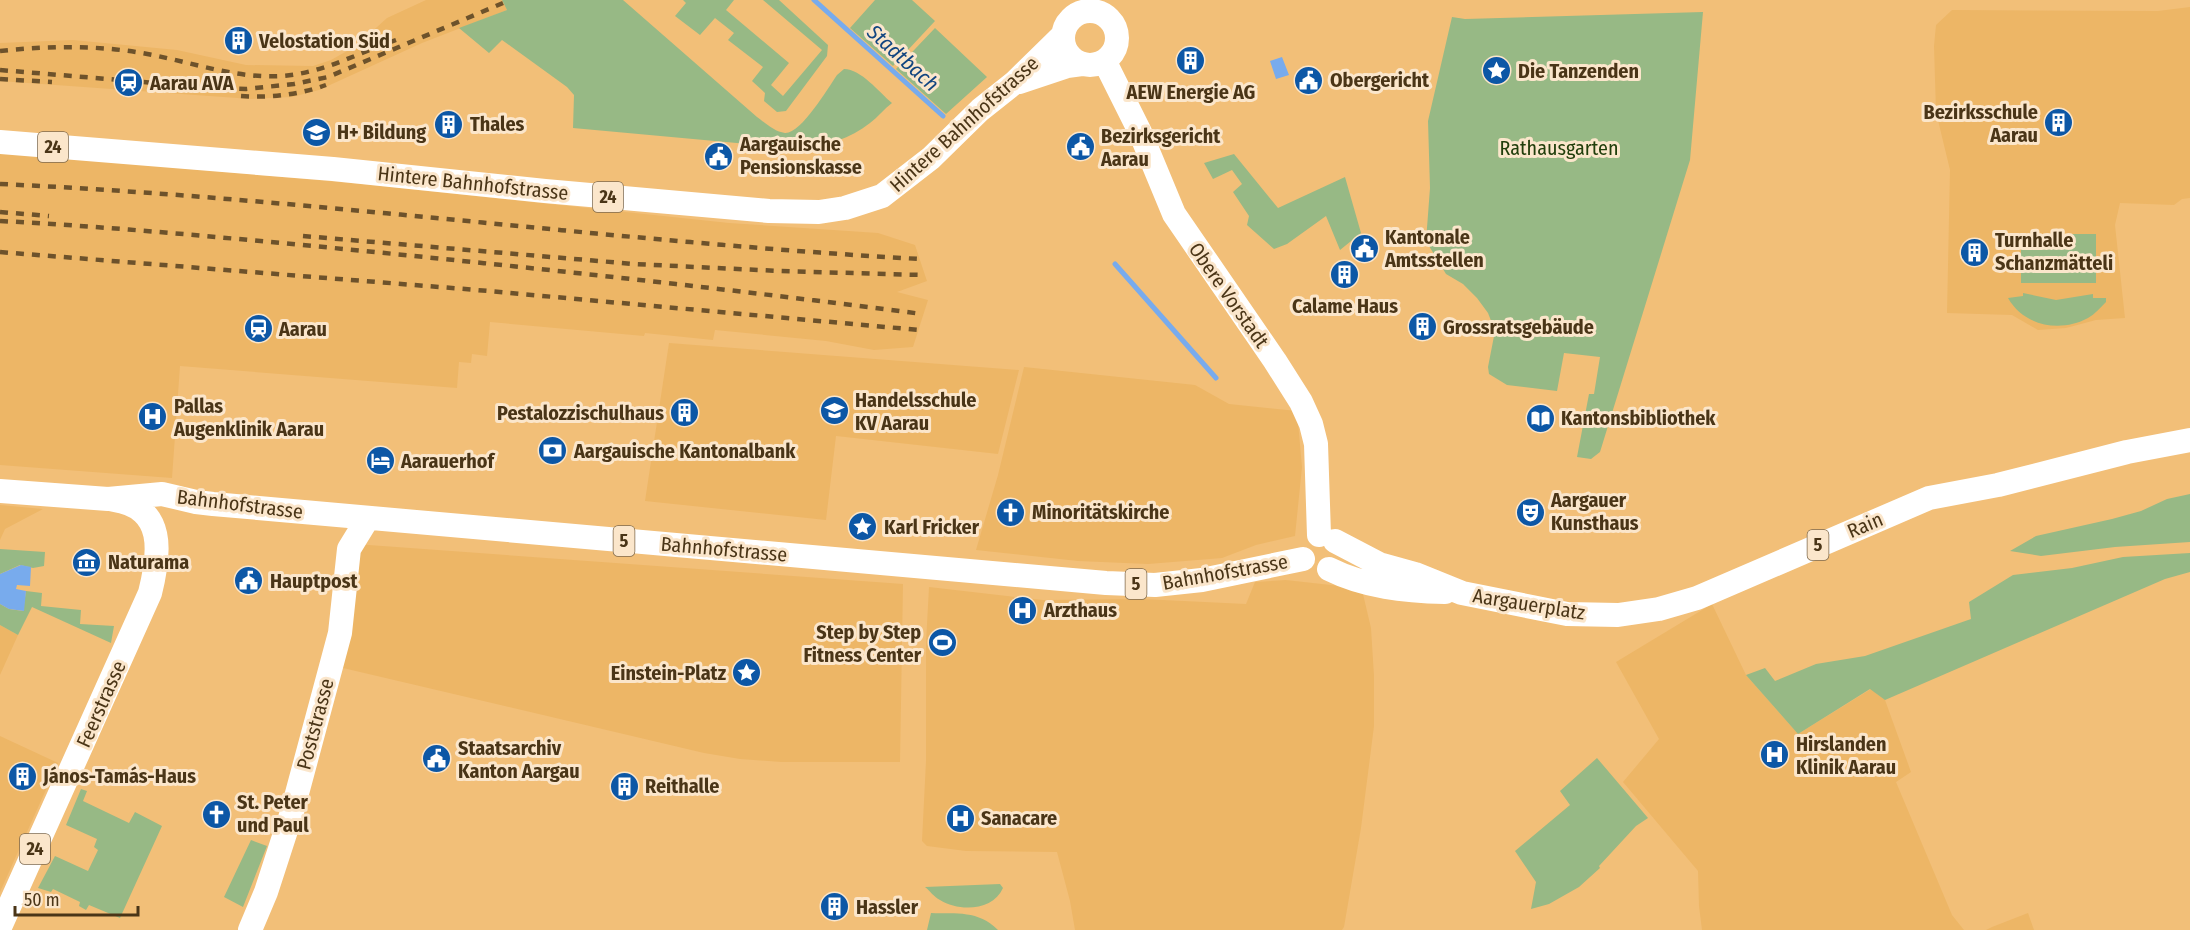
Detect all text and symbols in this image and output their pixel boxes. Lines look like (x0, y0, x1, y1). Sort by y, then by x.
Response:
water label: Stadtbach (861, 18, 944, 97)
building icon: Velostation Süd (222, 25, 254, 57)
place label: Velostation Süd (258, 29, 390, 53)
building icon: AEW Energie AG (1175, 45, 1207, 77)
street label: Hintere Bahnhofstrasse (885, 51, 1043, 197)
place icon: Die Tanzenden (1481, 55, 1513, 87)
place label: Die Tanzenden (1518, 59, 1639, 83)
public building icon: Obergericht (1293, 64, 1325, 96)
station icon: Aarau AVA (113, 67, 145, 99)
place label: Obergericht (1330, 68, 1430, 92)
place label: Aarau AVA (149, 71, 235, 95)
place label: AEW Energie AG (1126, 80, 1255, 104)
place label: Bezirksschule Aarau (1923, 100, 2038, 147)
building icon: Bezirksschule Aarau (2043, 107, 2075, 139)
building icon: Thales (433, 108, 465, 140)
place label: Thales (470, 112, 525, 136)
school or university icon: H+ Bildung (300, 116, 332, 148)
place label: H+ Bildung (337, 120, 426, 144)
place label: Bezirksgericht Aarau (1100, 124, 1221, 171)
public building icon: Bezirksgericht Aarau (1064, 131, 1096, 163)
road number: 24 (38, 132, 68, 162)
place label: Aargauische Pensionskasse (739, 132, 862, 179)
park label: Rathausgarten (1500, 136, 1618, 160)
public building icon: Aargauische Pensionskasse (703, 140, 735, 172)
street label: Hintere Bahnhofstrasse (376, 161, 570, 205)
road number: 24 (593, 182, 623, 212)
place label: Kantonale Amtsstellen (1384, 225, 1484, 272)
place label: Turnhalle Schanzmätteli (1995, 228, 2113, 275)
public building icon: Kantonale Amtsstellen (1348, 232, 1380, 264)
building icon: Turnhalle Schanzmätteli (1958, 236, 1990, 268)
street label: Obere Vorstadt (1184, 238, 1274, 353)
building icon: Calame Haus (1329, 259, 1361, 291)
place label: Calame Haus (1292, 294, 1398, 318)
building icon: Grossratsgebäude (1406, 311, 1438, 343)
station icon: Aarau (242, 313, 274, 345)
place label: Grossratsgebäude (1443, 315, 1594, 339)
place label: Aarau (278, 317, 327, 341)
place label: Handelsschule KV Aarau (855, 388, 976, 435)
place label: Pallas Augenklinik Aarau (173, 394, 324, 441)
school or university icon: Handelsschule KV Aarau (818, 395, 850, 427)
building icon: Pestalozzischulhaus (669, 397, 701, 429)
hospital icon: Pallas Augenklinik Aarau (137, 401, 169, 433)
place label: Pestalozzischulhaus (497, 401, 664, 425)
library icon: Kantonsbibliothek (1524, 402, 1556, 434)
place label: Kantonsbibliothek (1561, 406, 1716, 430)
bank icon: Aargauische Kantonalbank (537, 435, 569, 467)
place label: Aargauische Kantonalbank (573, 439, 796, 463)
hotel icon: Aarauerhof (364, 445, 396, 477)
place label: Aarauerhof (400, 449, 495, 473)
street label: Bahnhofstrasse (176, 484, 304, 524)
place label: Aargauer Kunsthaus (1550, 488, 1639, 535)
church icon: Minoritätskirche (995, 496, 1027, 528)
theatre icon: Aargauer Kunsthaus (1514, 496, 1546, 528)
place label: Minoritätskirche (1032, 500, 1169, 524)
street label: Rain (1844, 507, 1886, 543)
place icon: Karl Fricker (847, 511, 879, 543)
place label: Karl Fricker (884, 515, 980, 539)
road number: 5 (614, 526, 634, 556)
road number: 5 (1808, 530, 1828, 560)
street label: Bahnhofstrasse (660, 532, 788, 566)
museum icon: Naturama (71, 546, 103, 578)
street label: Bahnhofstrasse (1160, 549, 1290, 595)
place label: Naturama (108, 550, 189, 574)
public building icon: Hauptpost (233, 565, 265, 597)
place label: Hauptpost (270, 569, 359, 593)
road number: 5 (1126, 569, 1146, 599)
street label: Aargauerplatz (1471, 583, 1587, 625)
hospital icon: Arzthaus (1007, 594, 1039, 626)
place label: Arzthaus (1043, 598, 1117, 622)
place label: Step by Step Fitness Center (803, 620, 922, 667)
sports icon: Step by Step Fitness Center (926, 627, 958, 659)
street label: Feerstrasse (71, 657, 131, 751)
place icon: Einstein-Platz (731, 657, 763, 689)
place label: Einstein-Platz (611, 661, 727, 685)
street label: Poststrasse (291, 676, 339, 772)
place label: Hirslanden Klinik Aarau (1796, 732, 1896, 779)
place label: Staatsarchiv Kanton Aargau (458, 736, 580, 783)
hospital icon: Hirslanden Klinik Aarau (1759, 739, 1791, 771)
public building icon: Staatsarchiv Kanton Aargau (421, 743, 453, 775)
building icon: János-Tamás-Haus (6, 760, 38, 792)
place label: János-Tamás-Haus (42, 764, 196, 788)
building icon: Reithalle (608, 770, 640, 802)
place label: Reithalle (645, 774, 719, 798)
place label: St. Peter und Paul (237, 790, 309, 837)
church icon: St. Peter und Paul (200, 798, 232, 830)
hospital icon: Sanacare (944, 802, 976, 834)
place label: Sanacare (981, 806, 1057, 830)
road number: 24 (20, 834, 50, 864)
scale bar (15, 879, 138, 917)
text: 50 m (24, 889, 60, 911)
building icon: Hassler (819, 891, 851, 923)
place label: Hassler (856, 895, 919, 919)

